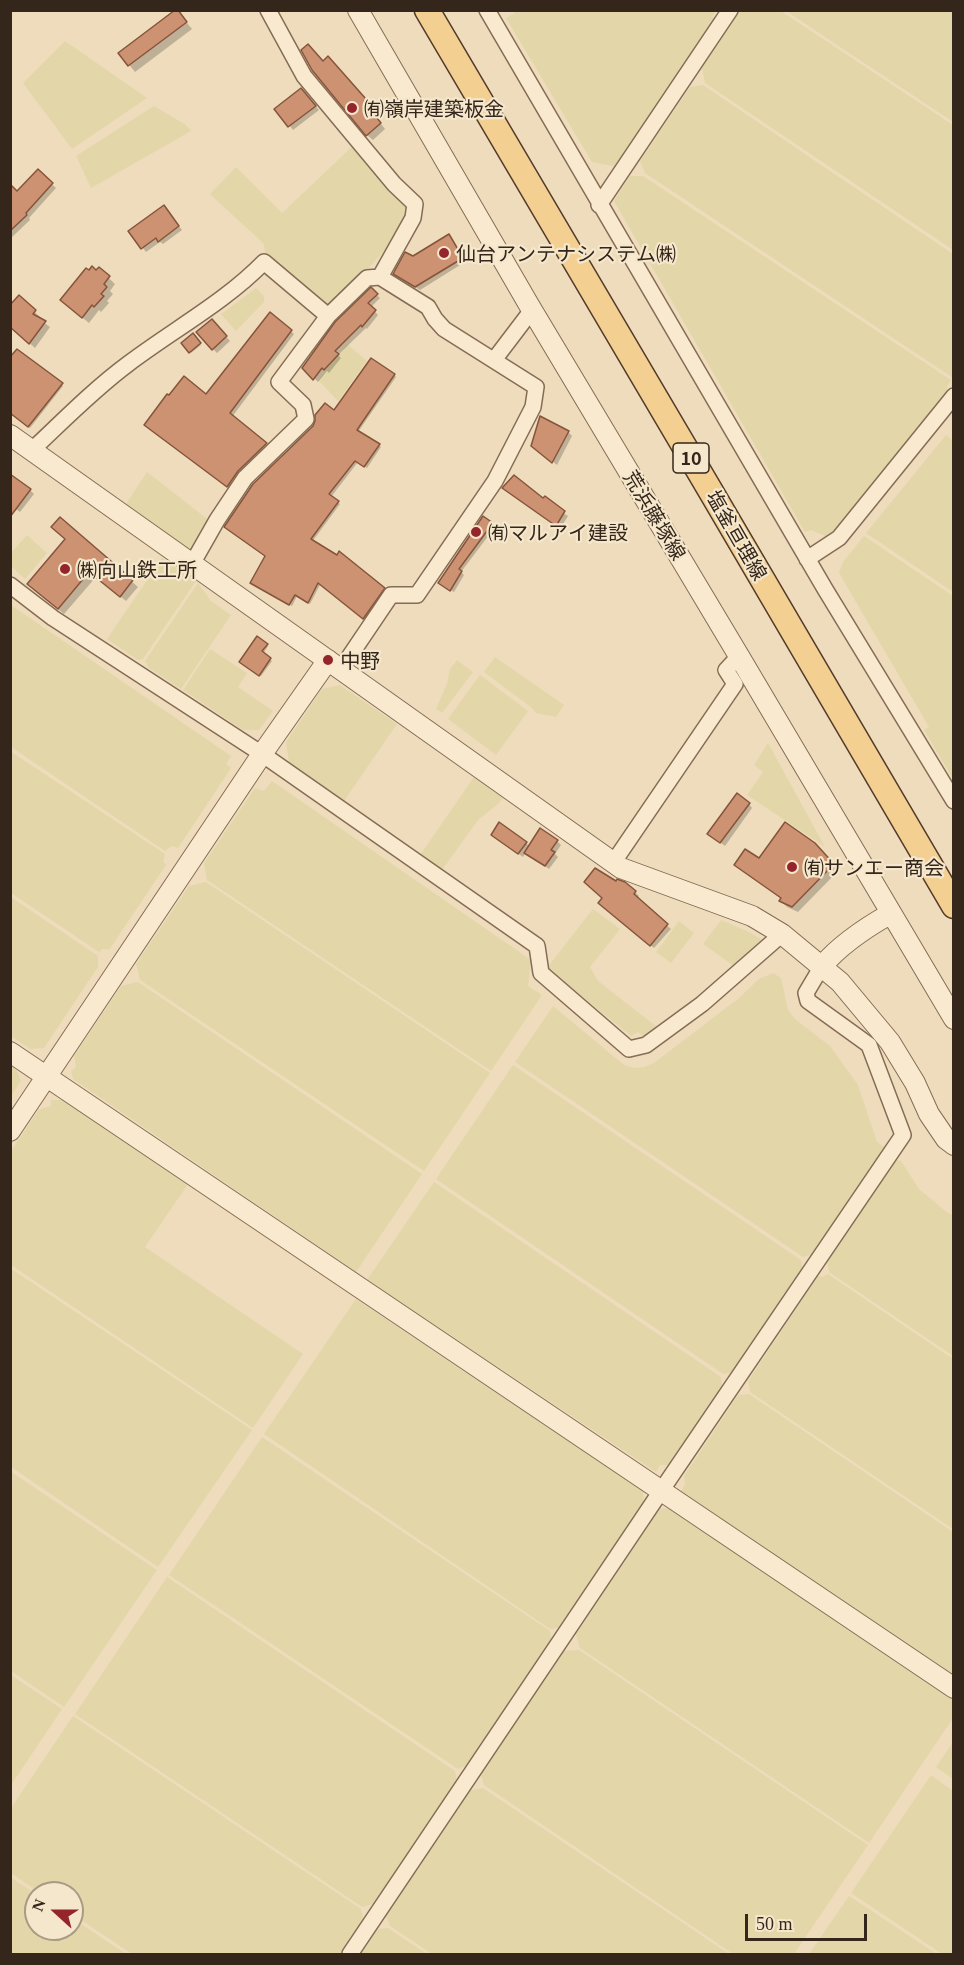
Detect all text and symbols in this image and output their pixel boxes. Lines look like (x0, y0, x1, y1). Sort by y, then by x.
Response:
place label: ㈲嶺岸建築板金 (364, 96, 504, 120)
marker: ㈲嶺岸建築板金 (345, 101, 359, 115)
place label: 仙台アンテナシステム㈱ (456, 241, 676, 265)
marker: 仙台アンテナシステム㈱ (437, 246, 451, 260)
road number: 10 (673, 443, 709, 473)
street label: 荒浜藤塚線 (619, 466, 691, 564)
street label: 塩釜亘理線 (702, 486, 772, 584)
place label: ㈲マルアイ建設 (488, 520, 628, 544)
marker: ㈲マルアイ建設 (469, 525, 483, 539)
place label: ㈱向山鉄工所 (77, 557, 197, 581)
marker: ㈱向山鉄工所 (58, 562, 72, 576)
place label: 中野 (340, 648, 380, 672)
marker: 中野 (321, 653, 335, 667)
place label: ㈲サンエー商会 (804, 855, 944, 879)
marker: ㈲サンエー商会 (785, 860, 799, 874)
north arrow (24, 1881, 84, 1941)
text: N (29, 1897, 49, 1914)
scale bar (748, 1902, 870, 1940)
text: 50 m (756, 1914, 793, 1934)

